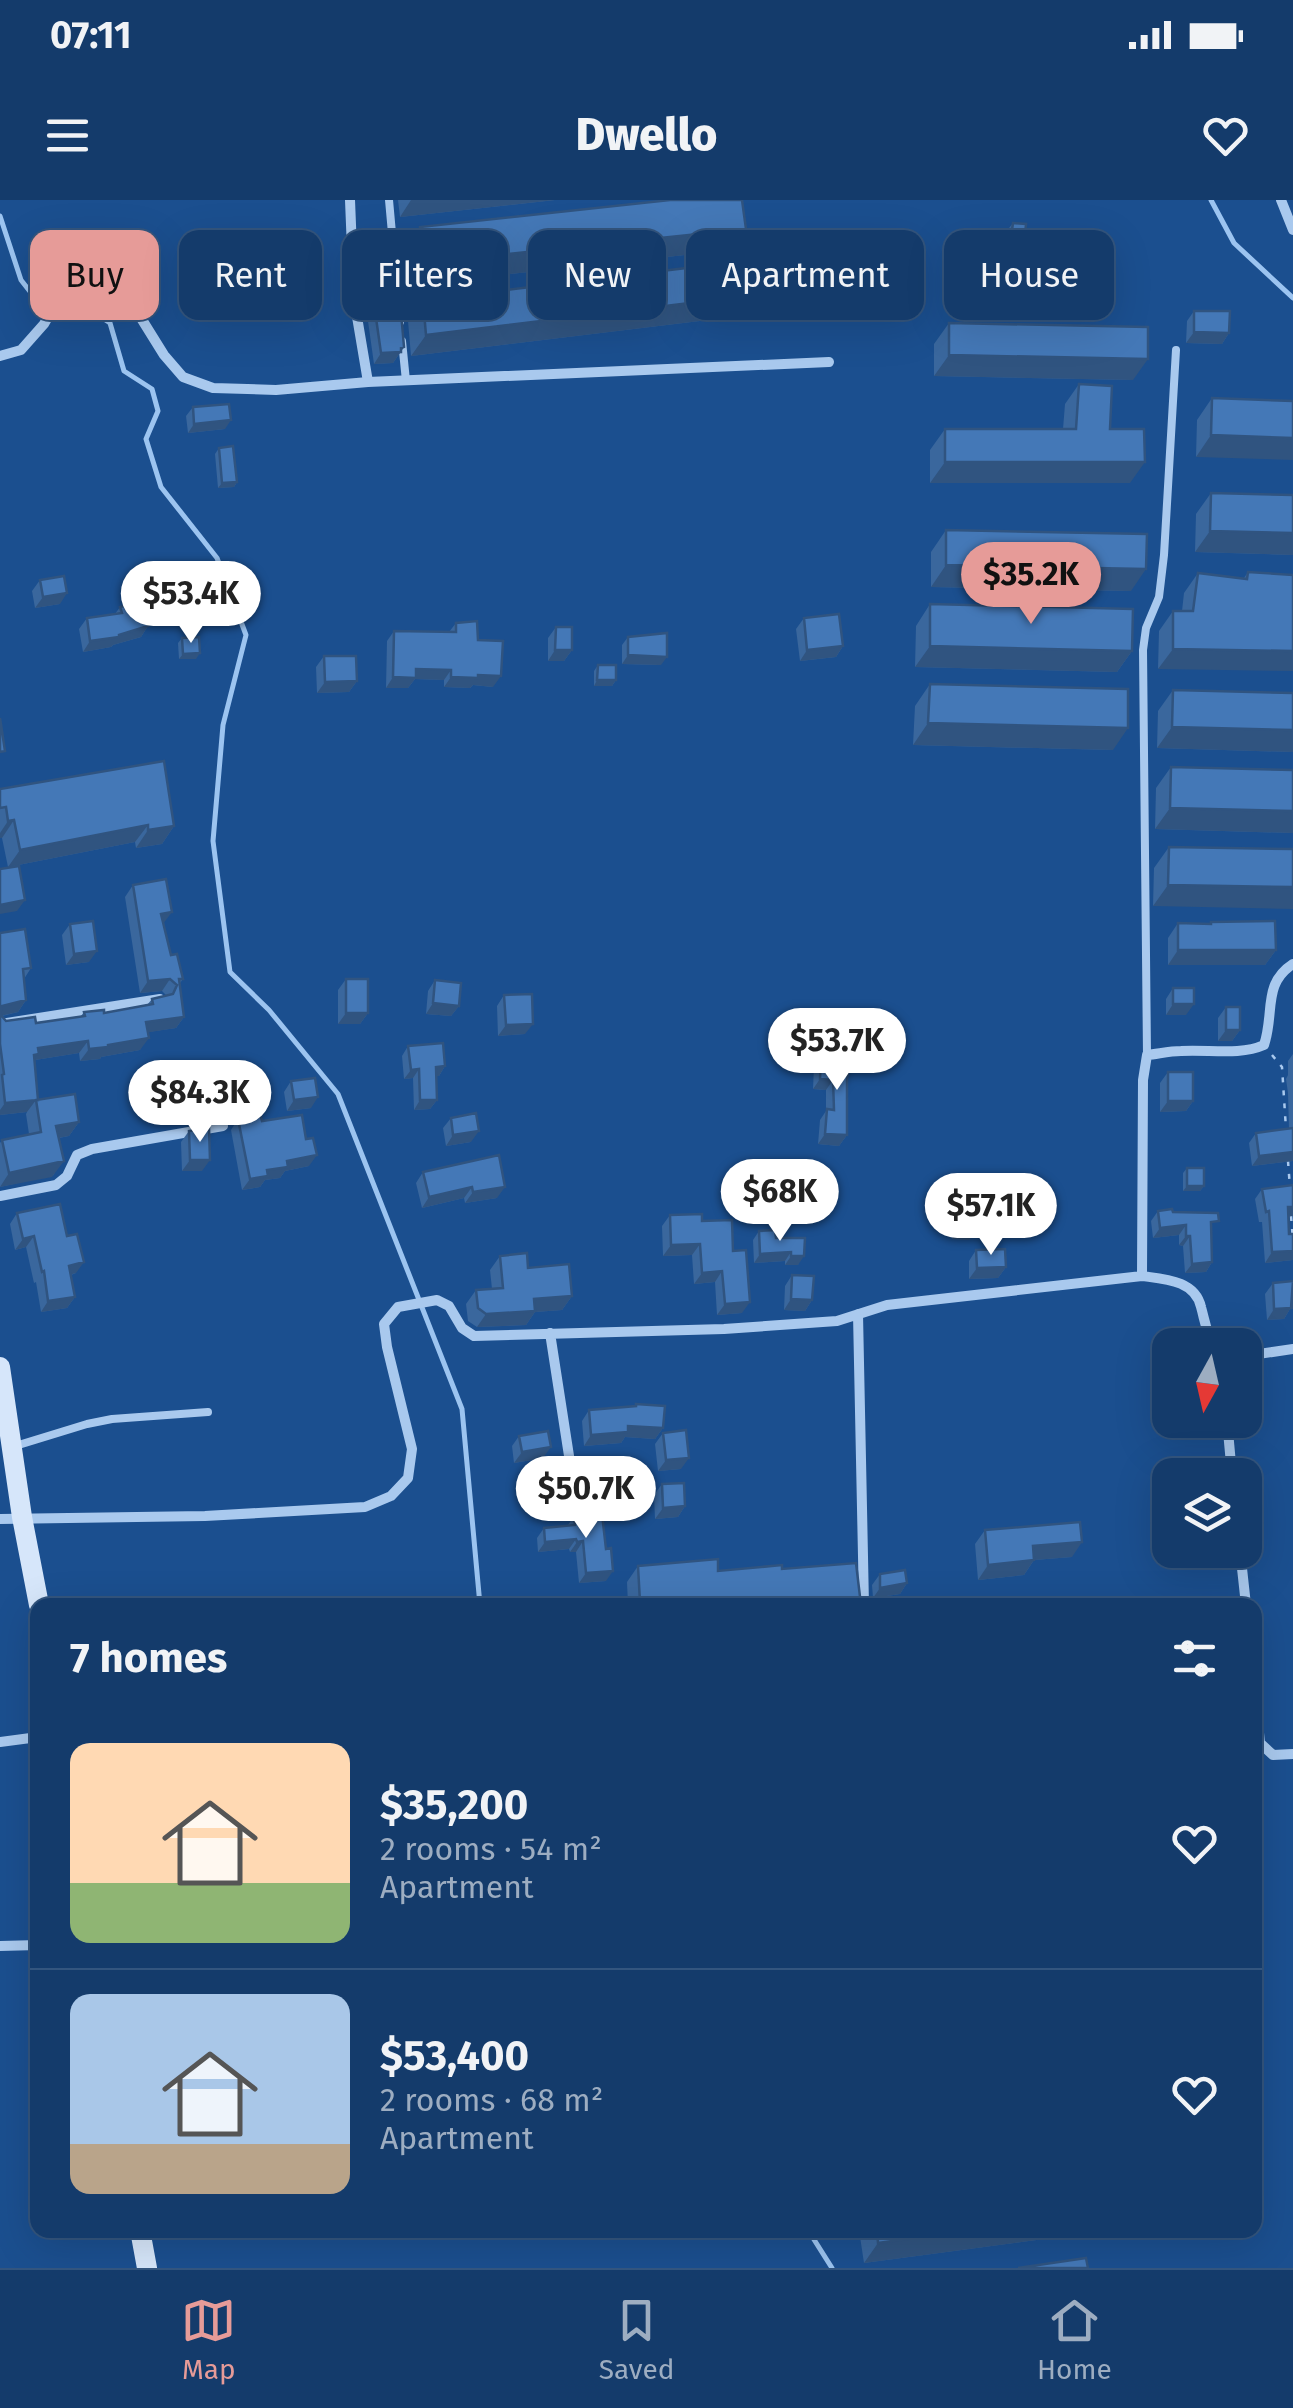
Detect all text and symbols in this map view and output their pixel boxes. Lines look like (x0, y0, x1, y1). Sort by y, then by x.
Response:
text: 07:11 (50, 12, 132, 58)
icon: menu (40, 108, 95, 163)
text: Dwello (576, 108, 717, 162)
icon: heart (1198, 108, 1253, 163)
chip: Buy (30, 230, 159, 320)
chip: Rent (179, 230, 322, 320)
chip: Filters (342, 230, 508, 320)
chip: New (528, 230, 666, 320)
chip: Apartment (686, 230, 924, 320)
chip: House (944, 230, 1114, 320)
pin: $35.2K (950, 542, 1112, 627)
text: $35.2K (983, 555, 1079, 593)
pin: $53.4K (110, 561, 272, 646)
text: $53.4K (143, 574, 239, 612)
pin: $53.7K (756, 1008, 918, 1093)
text: $53.7K (790, 1021, 884, 1059)
pin: $84.3K (119, 1060, 281, 1145)
text: $84.3K (150, 1073, 250, 1111)
pin: $68K (721, 1159, 839, 1244)
text: $68K (743, 1172, 817, 1210)
pin: $57.1K (910, 1173, 1072, 1258)
text: $57.1K (947, 1186, 1035, 1224)
north arrow (1152, 1328, 1262, 1438)
map controls (1152, 1328, 1262, 1568)
pin: $50.7K (505, 1456, 667, 1541)
button: layers (1152, 1458, 1262, 1568)
text: $50.7K (538, 1469, 634, 1507)
icon: filters (1167, 1631, 1222, 1686)
text: 7 homes (70, 1633, 227, 1683)
text: $35,200 (380, 1780, 528, 1830)
icon: home (150, 1783, 270, 1903)
icon: heart (1167, 1816, 1222, 1871)
text: 2 rooms · 54 m² (380, 1830, 602, 1868)
text: Apartment (380, 1868, 534, 1906)
text: $53,400 (380, 2031, 529, 2081)
icon: home (150, 2034, 270, 2154)
icon: heart (1167, 2067, 1222, 2122)
text: 2 rooms · 68 m² (380, 2081, 603, 2119)
text: Apartment (380, 2119, 534, 2157)
tab: Map (181, 2293, 236, 2386)
tab: Saved (599, 2293, 675, 2386)
tab: Home (1037, 2293, 1112, 2386)

